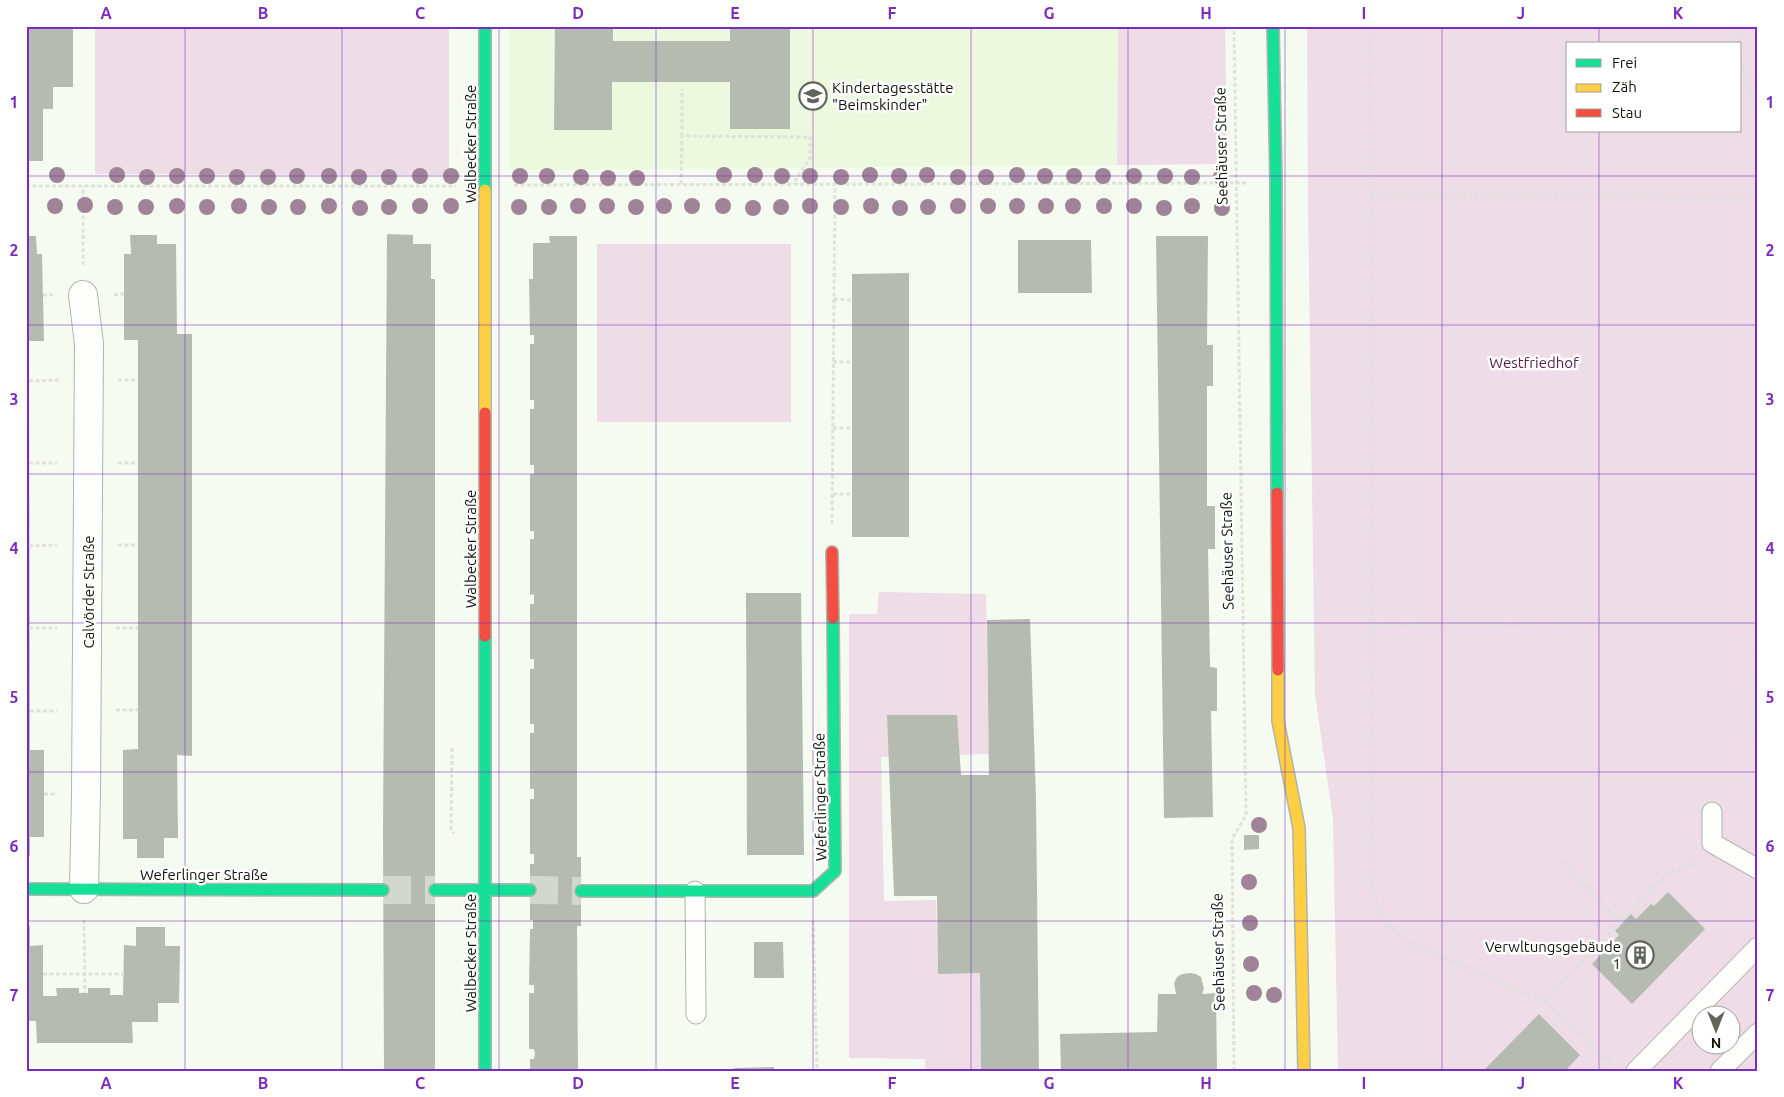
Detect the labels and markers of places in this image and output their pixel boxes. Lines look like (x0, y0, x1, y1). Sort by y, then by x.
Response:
place label: Kindertagesstätte "Beimskinder" (832, 79, 954, 113)
school or university icon: Kindertagesstätte "Beimskinder" (798, 81, 828, 111)
place label: Verwltungsgebäude 1 (1485, 938, 1621, 972)
building icon: Verwltungsgebäude 1 (1625, 940, 1655, 970)

